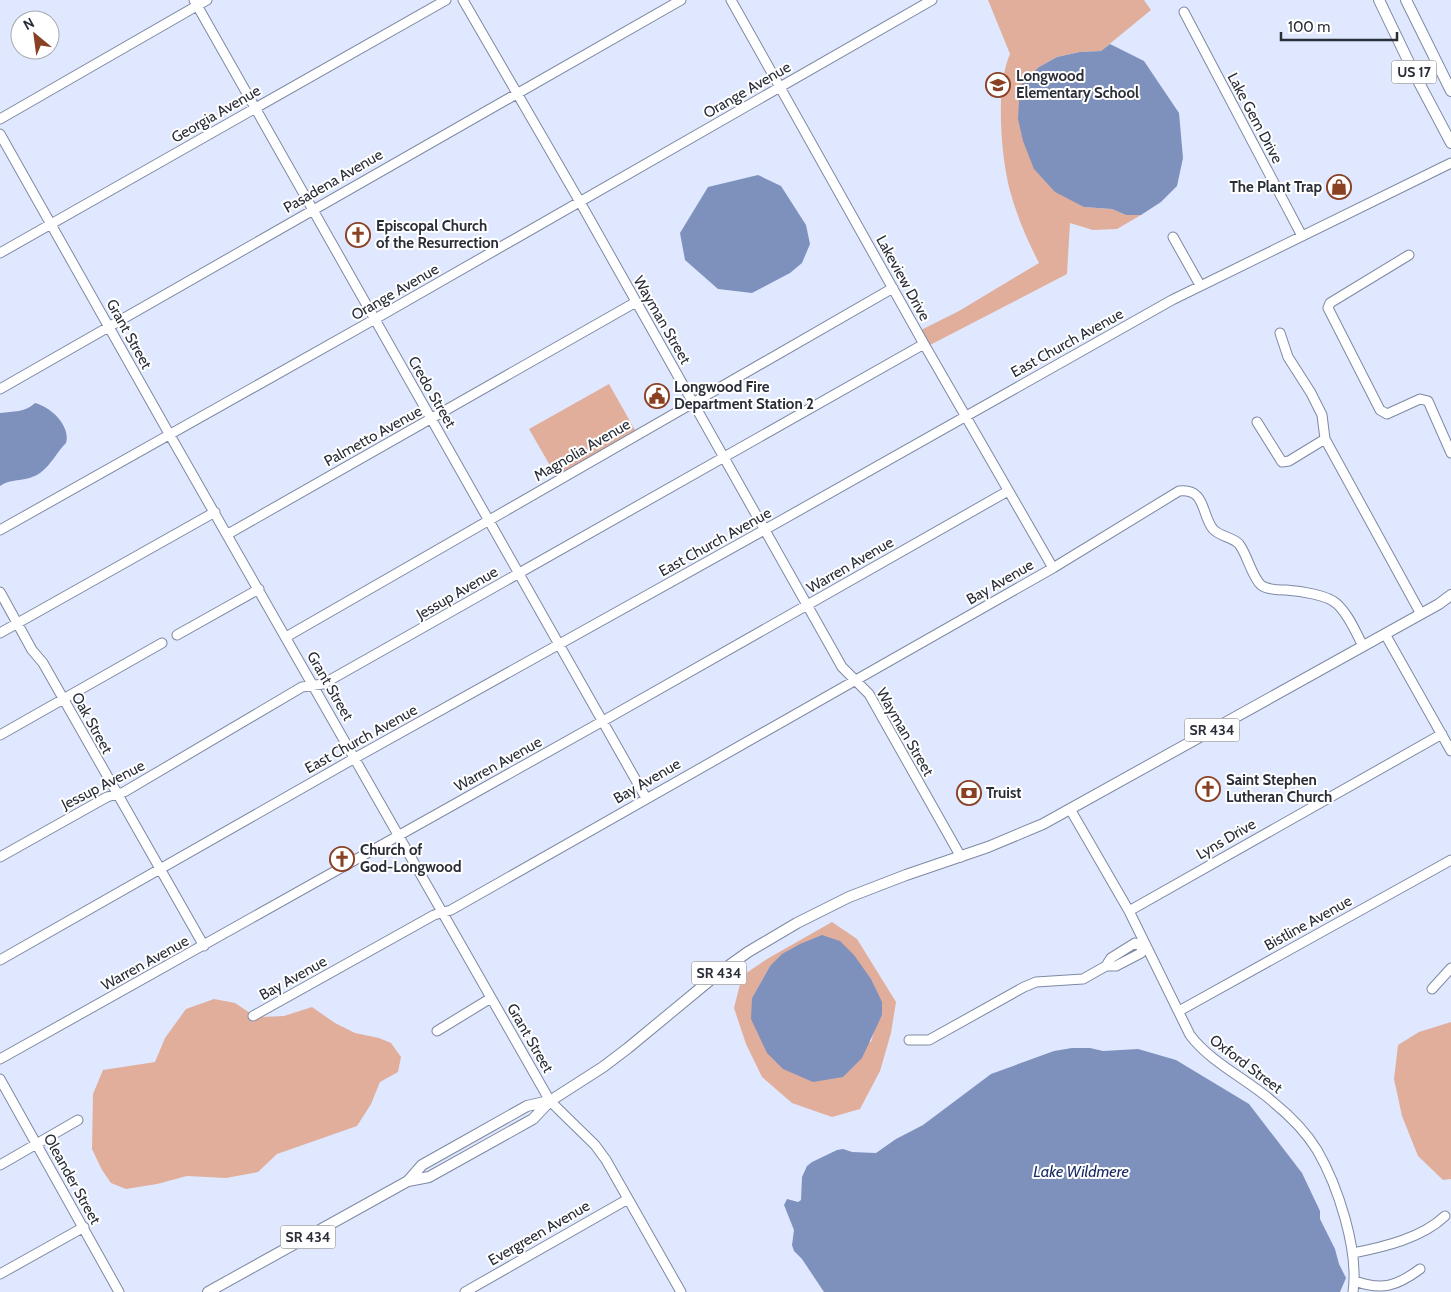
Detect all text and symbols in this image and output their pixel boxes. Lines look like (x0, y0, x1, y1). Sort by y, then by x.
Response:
north arrow (10, 10, 60, 60)
scale bar (1281, 10, 1397, 42)
text: N (20, 13, 37, 34)
text: 100 m (1288, 18, 1330, 36)
street label: Orange Avenue (700, 58, 794, 122)
road number: US 17 (1392, 61, 1436, 84)
place label: Longwood Elementary School (1016, 67, 1139, 102)
street label: Lake Gem Drive (1224, 70, 1287, 167)
school or university icon: Longwood Elementary School (985, 72, 1011, 98)
street label: Georgia Avenue (168, 81, 264, 147)
street label: Pasadena Avenue (280, 145, 386, 217)
shop icon: The Plant Trap (1326, 174, 1352, 200)
place label: The Plant Trap (1229, 178, 1322, 196)
place label: Episcopal Church of the Resurrection (376, 217, 499, 252)
church icon: Episcopal Church of the Resurrection (345, 222, 371, 248)
street label: Lakeview Drive (872, 232, 934, 324)
street label: Orange Avenue (348, 260, 442, 324)
street label: Wayman Street (630, 273, 694, 367)
street label: Grant Street (102, 296, 156, 372)
street label: East Church Avenue (1008, 304, 1127, 381)
street label: Credo Street (404, 353, 460, 431)
place label: Longwood Fire Department Station 2 (674, 378, 814, 413)
public building icon: Longwood Fire Department Station 2 (644, 383, 670, 409)
street label: Palmetto Avenue (321, 402, 425, 470)
street label: Magnolia Avenue (531, 415, 634, 485)
street label: East Church Avenue (656, 503, 775, 580)
street label: Warren Avenue (803, 533, 897, 597)
street label: Bay Avenue (963, 555, 1037, 608)
street label: Jessup Avenue (412, 562, 501, 624)
street label: Grant Street (303, 648, 357, 724)
street label: Wayman Street (873, 685, 937, 779)
street label: Oak Street (68, 689, 116, 757)
street label: East Church Avenue (302, 700, 421, 777)
road number: SR 434 (1184, 718, 1240, 742)
street label: Warren Avenue (451, 732, 545, 795)
street label: Bay Avenue (610, 754, 684, 807)
street label: Jessup Avenue (58, 756, 148, 814)
place label: Saint Stephen Lutheran Church (1226, 771, 1332, 806)
church icon: Saint Stephen Lutheran Church (1195, 776, 1221, 802)
bank icon: Truist (956, 780, 982, 806)
place label: Truist (986, 784, 1021, 802)
street label: Lyns Drive (1193, 815, 1259, 863)
place label: Church of God-Longwood (360, 841, 462, 876)
church icon: Church of God-Longwood (329, 846, 355, 872)
street label: Bistline Avenue (1261, 891, 1355, 954)
street label: Warren Avenue (98, 931, 192, 994)
street label: Bay Avenue (256, 952, 330, 1004)
road number: SR 434 (692, 961, 746, 984)
street label: Grant Street (503, 1000, 557, 1076)
street label: Oxford Street (1206, 1031, 1286, 1097)
street label: Oleander Street (40, 1131, 104, 1227)
water label: Lake Wildmere (1033, 1162, 1129, 1181)
street label: Evergreen Avenue (485, 1196, 593, 1269)
road number: SR 434 (280, 1226, 336, 1248)

